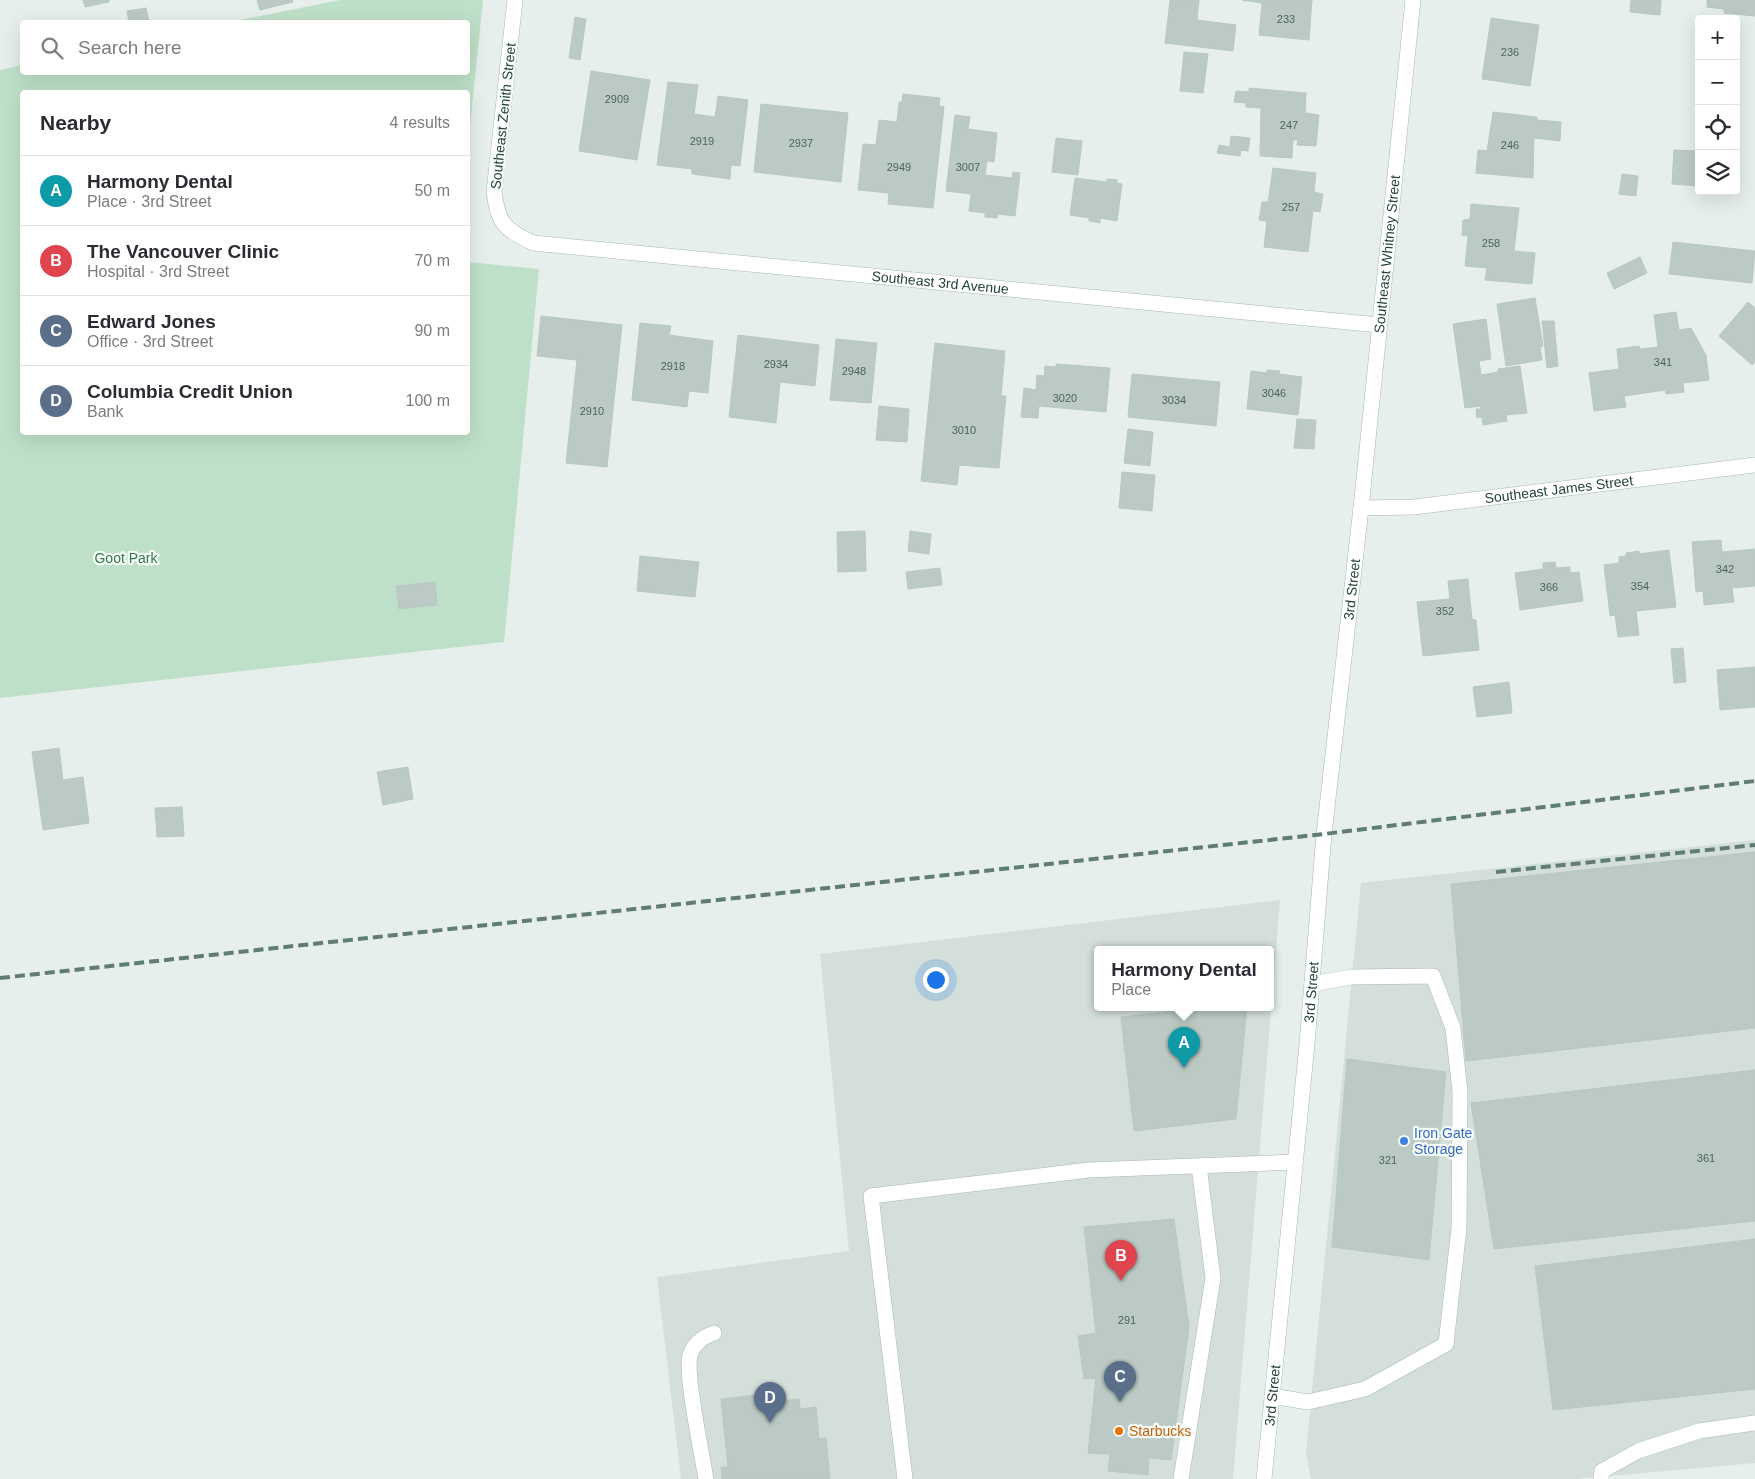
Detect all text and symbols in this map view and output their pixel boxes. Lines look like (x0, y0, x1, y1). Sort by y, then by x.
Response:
house number: 233 (1277, 13, 1295, 25)
map controls (1695, 15, 1740, 195)
button: + (1695, 15, 1740, 60)
search box (20, 20, 470, 75)
icon: search (38, 34, 66, 62)
text: Search here (78, 37, 182, 58)
street label: Southeast Zenith Street (487, 42, 519, 190)
house number: 236 (1501, 46, 1519, 58)
button: − (1695, 60, 1740, 105)
house number: 2909 (605, 93, 629, 105)
button: locate (1695, 105, 1740, 150)
text: Nearby (40, 111, 111, 134)
text: 4 results (390, 114, 450, 131)
house number: 247 (1280, 119, 1298, 131)
house number: 2919 (690, 135, 714, 147)
house number: 2937 (789, 137, 813, 149)
house number: 246 (1501, 139, 1519, 151)
button: layers (1695, 150, 1740, 195)
house number: 2949 (887, 161, 911, 173)
house number: 3007 (956, 161, 980, 173)
text: Harmony Dental (87, 171, 233, 192)
street label: Southeast Whitney Street (1371, 174, 1403, 334)
text: A (50, 182, 62, 199)
text: 50 m (414, 182, 450, 199)
text: Place · 3rd Street (87, 193, 212, 210)
house number: 257 (1282, 201, 1300, 213)
house number: 258 (1482, 237, 1500, 249)
text: The Vancouver Clinic (87, 241, 279, 262)
text: B (50, 252, 62, 269)
text: 70 m (414, 252, 450, 269)
text: Hospital · 3rd Street (87, 263, 229, 280)
street label: Southeast 3rd Avenue (871, 268, 1010, 297)
text: Edward Jones (87, 311, 216, 332)
text: C (50, 322, 62, 339)
text: 90 m (414, 322, 450, 339)
text: Office · 3rd Street (87, 333, 213, 350)
house number: 341 (1654, 356, 1672, 368)
house number: 2934 (764, 358, 788, 370)
house number: 2918 (661, 360, 685, 372)
house number: 2948 (842, 365, 866, 377)
text: Columbia Credit Union (87, 381, 293, 402)
house number: 3046 (1262, 387, 1286, 399)
text: D (50, 392, 62, 409)
text: 100 m (406, 392, 450, 409)
house number: 3020 (1053, 392, 1077, 404)
house number: 3034 (1162, 394, 1186, 406)
text: Bank (87, 403, 123, 420)
house number: 2910 (580, 405, 604, 417)
house number: 3010 (952, 424, 976, 436)
street label: Southeast James Street (1484, 472, 1634, 506)
park label: Goot Park (94, 550, 159, 566)
street label: 3rd Street (1340, 558, 1363, 621)
house number: 342 (1716, 563, 1734, 575)
house number: 354 (1631, 580, 1649, 592)
house number: 366 (1540, 581, 1558, 593)
house number: 352 (1436, 605, 1454, 617)
popup (1094, 946, 1274, 1011)
text: Harmony Dental (1111, 959, 1257, 980)
street label: 3rd Street (1301, 961, 1322, 1024)
your location (923, 967, 949, 993)
text: Place (1111, 981, 1151, 998)
pin: A (1168, 1027, 1200, 1068)
place label: Iron Gate Storage (1414, 1125, 1473, 1157)
marker: Iron Gate Storage (1398, 1135, 1410, 1147)
house number: 361 (1697, 1152, 1715, 1164)
house number: 321 (1379, 1154, 1397, 1166)
pin: B (1105, 1240, 1137, 1281)
house number: 291 (1118, 1314, 1136, 1326)
pin: C (1104, 1361, 1136, 1402)
street label: 3rd Street (1261, 1364, 1283, 1427)
pin: D (754, 1382, 786, 1423)
place label: Starbucks (1129, 1423, 1191, 1439)
marker: Starbucks (1113, 1425, 1125, 1437)

